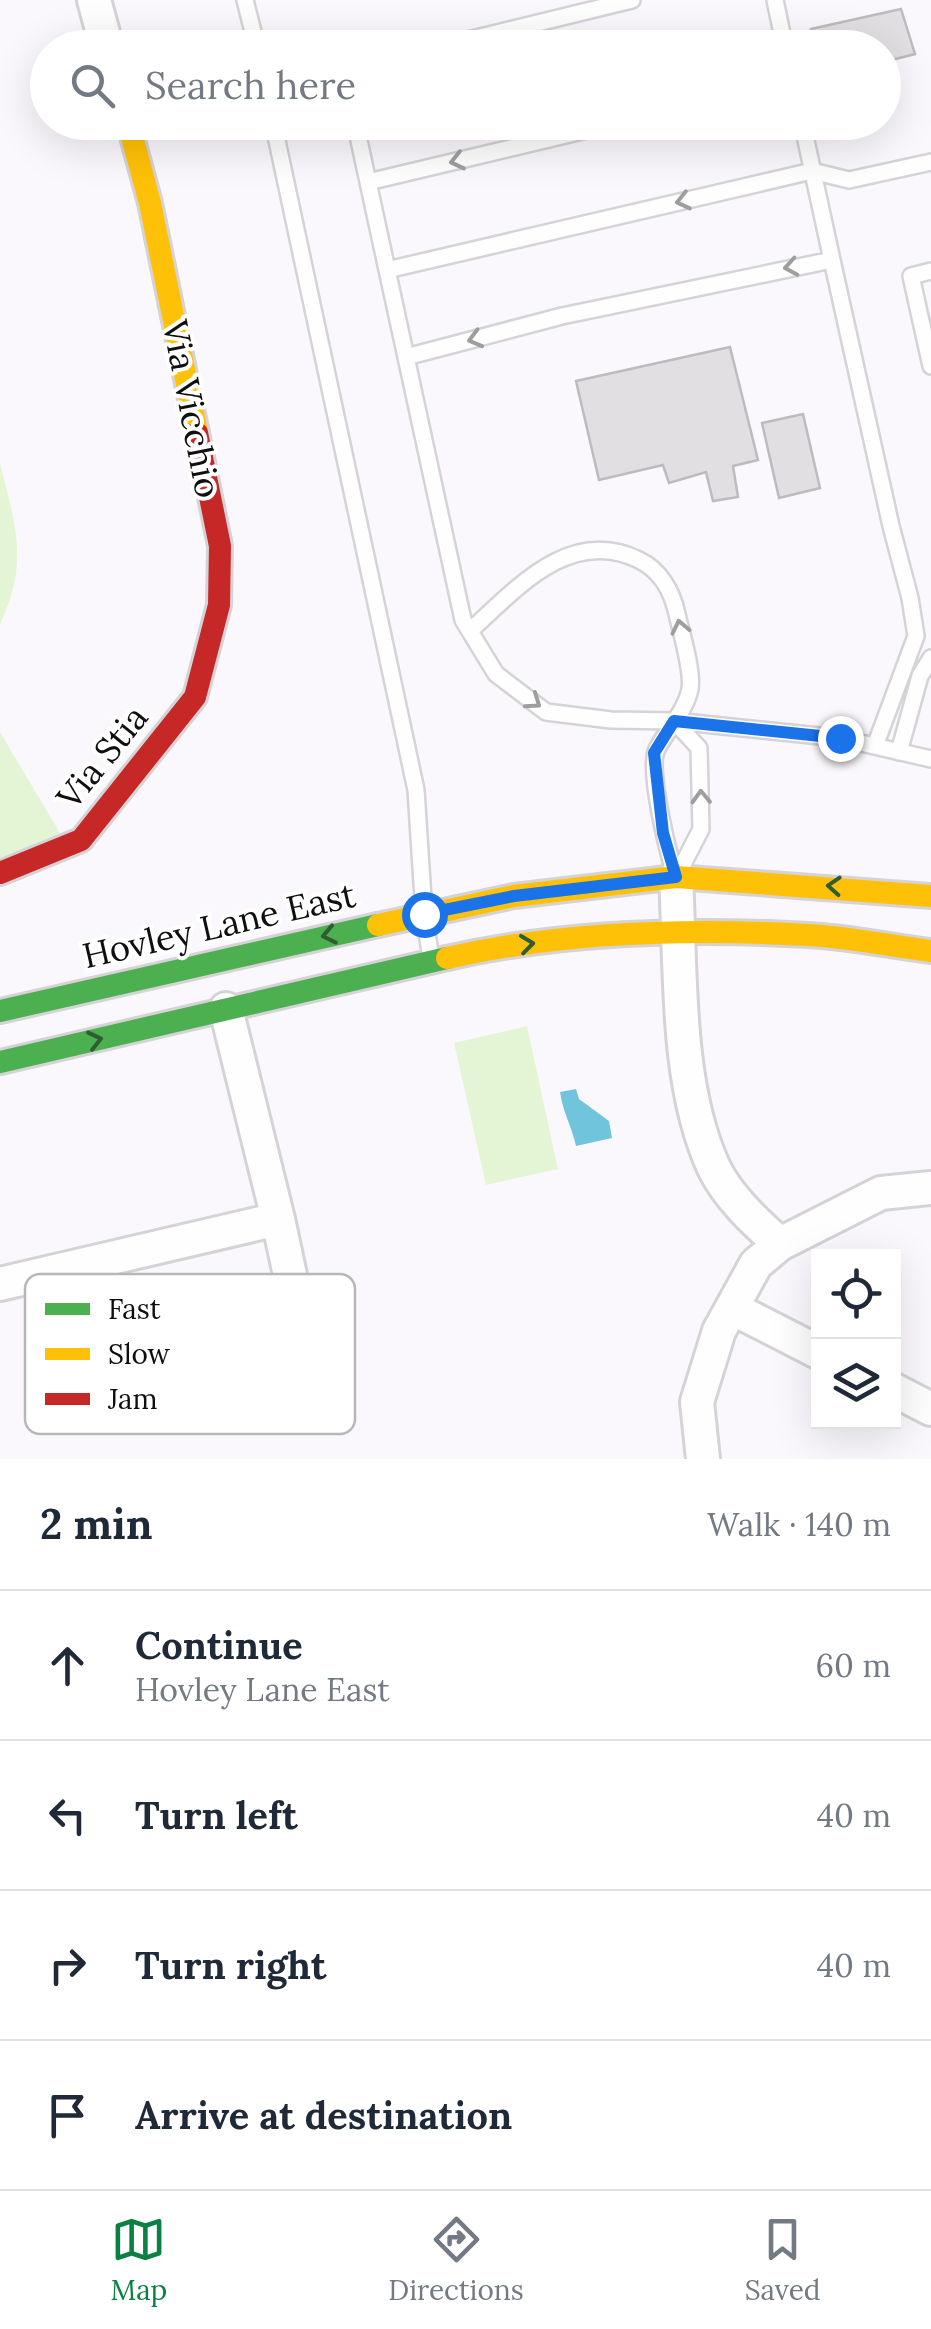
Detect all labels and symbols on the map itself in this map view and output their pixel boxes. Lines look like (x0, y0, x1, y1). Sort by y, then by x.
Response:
one-way arrow (449, 149, 466, 170)
one-way arrow (675, 189, 692, 210)
one-way arrow (783, 256, 800, 277)
street label: Via Vicchio (153, 315, 231, 502)
one-way arrow (466, 327, 483, 348)
one-way arrow (671, 619, 692, 636)
one-way arrow (522, 690, 541, 708)
street label: Via Stia (46, 696, 157, 819)
route end (818, 716, 864, 762)
one-way arrow (690, 789, 711, 805)
street label: Hovley Lane East (78, 872, 360, 978)
one-way arrow (826, 876, 842, 898)
route start (402, 892, 448, 938)
one-way arrow (321, 923, 338, 944)
one-way arrow (519, 935, 536, 956)
one-way arrow (86, 1031, 103, 1052)
legend (25, 1274, 355, 1434)
text: Fast (108, 1291, 161, 1327)
text: Slow (108, 1336, 171, 1372)
text: Jam (107, 1381, 158, 1417)

